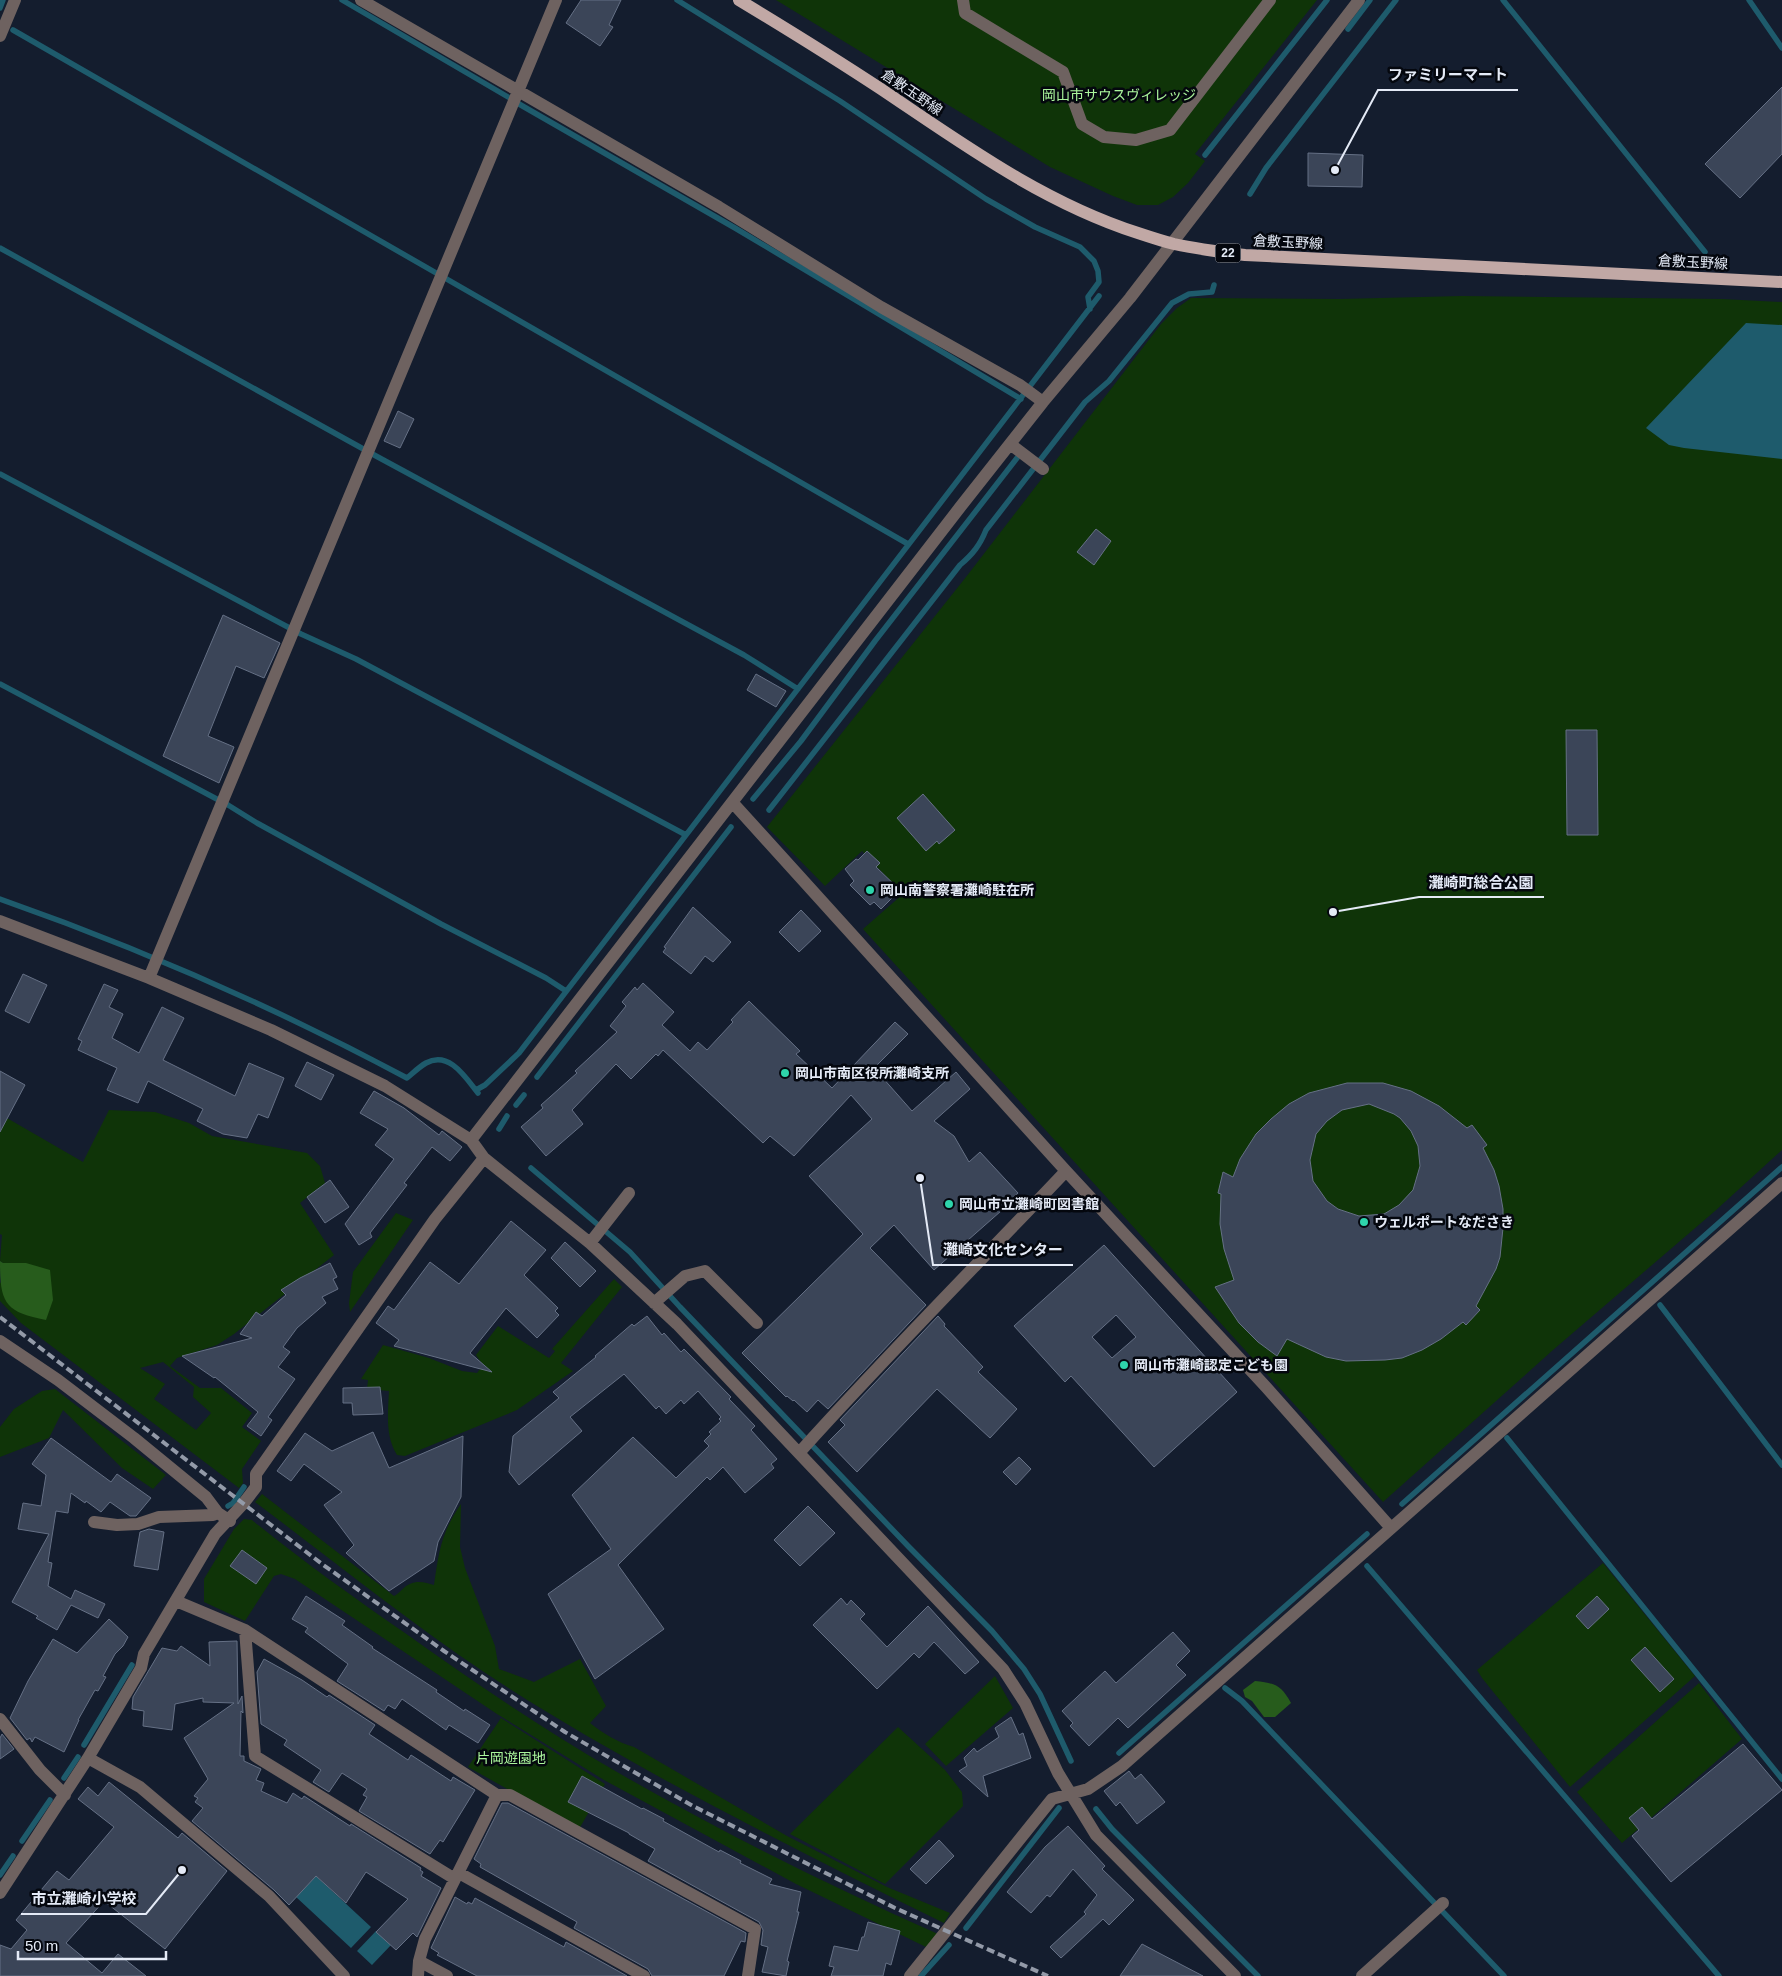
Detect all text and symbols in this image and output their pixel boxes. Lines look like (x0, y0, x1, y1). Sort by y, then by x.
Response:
callout: ファミリーマート (1378, 60, 1518, 90)
street label: 倉敷玉野線 (879, 66, 945, 118)
text: ファミリーマート (1388, 66, 1508, 83)
park label: 岡山市サウスヴィレッジ (1042, 87, 1196, 103)
street label: 倉敷玉野線 (1253, 232, 1323, 252)
road number: 22 (1216, 244, 1240, 262)
street label: 倉敷玉野線 (1658, 252, 1728, 272)
callout: 灘崎町総合公園 (1419, 867, 1544, 897)
text: 灘崎町総合公園 (1428, 874, 1534, 891)
place label: 岡山南警察署灘崎駐在所 (880, 882, 1034, 898)
marker: 岡山南警察署灘崎駐在所 (864, 884, 876, 896)
place label: 岡山市南区役所灘崎支所 (795, 1065, 949, 1081)
marker: 岡山市南区役所灘崎支所 (779, 1067, 791, 1079)
place label: 岡山市立灘崎町図書館 (959, 1196, 1099, 1212)
marker: 岡山市立灘崎町図書館 (943, 1198, 955, 1210)
place label: ウェルポートなださき (1374, 1214, 1514, 1230)
marker: ウェルポートなださき (1358, 1216, 1370, 1228)
callout: 灘崎文化センター (933, 1235, 1073, 1265)
text: 灘崎文化センター (943, 1241, 1063, 1258)
place label: 岡山市灘崎認定こども園 (1134, 1357, 1288, 1373)
marker: 岡山市灘崎認定こども園 (1118, 1359, 1130, 1371)
park label: 片岡遊園地 (476, 1750, 546, 1766)
callout: 市立灘崎小学校 (21, 1884, 146, 1914)
text: 市立灘崎小学校 (31, 1890, 137, 1907)
scale bar (18, 1928, 165, 1960)
text: 50 m (25, 1937, 58, 1954)

